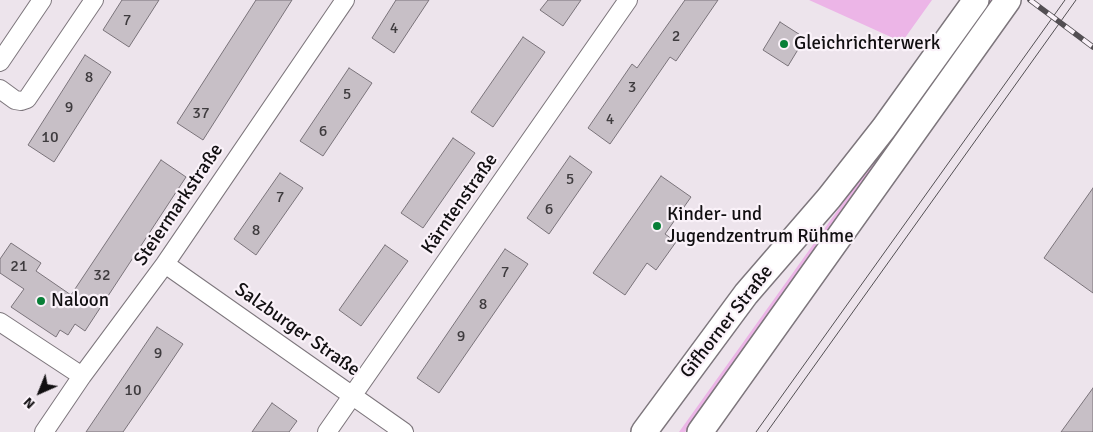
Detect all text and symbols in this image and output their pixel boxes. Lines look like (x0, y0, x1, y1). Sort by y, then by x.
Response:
house number: 7 (123, 11, 131, 31)
house number: 4 (390, 19, 398, 39)
house number: 2 (672, 27, 680, 47)
place label: Gleichrichterwerk (794, 33, 940, 55)
marker: Gleichrichterwerk (778, 38, 790, 50)
house number: 8 (85, 68, 93, 88)
house number: 3 (628, 78, 636, 98)
house number: 5 (343, 85, 351, 105)
house number: 9 (65, 98, 73, 118)
house number: 37 (192, 104, 210, 124)
house number: 4 (606, 110, 614, 130)
house number: 6 (319, 122, 327, 142)
house number: 10 (41, 128, 59, 148)
street label: Steiermarkstraße (130, 140, 228, 270)
street label: Kärntenstraße (417, 149, 503, 259)
house number: 5 (566, 170, 574, 190)
house number: 7 (276, 188, 284, 208)
house number: 6 (545, 200, 553, 220)
place label: Kinder- und Jugendzentrum Rühme (667, 204, 854, 248)
marker: Kinder- und Jugendzentrum Rühme (651, 220, 663, 232)
house number: 8 (252, 221, 260, 241)
house number: 21 (10, 257, 28, 277)
street label: Gifhorner Straße (676, 261, 778, 383)
house number: 7 (501, 263, 509, 283)
house number: 32 (93, 266, 111, 286)
street label: Salzburger Straße (230, 278, 364, 382)
place label: Naloon (51, 290, 109, 312)
marker: Naloon (35, 295, 47, 307)
house number: 8 (479, 295, 487, 315)
house number: 9 (457, 327, 465, 347)
house number: 9 (154, 344, 162, 364)
north arrow (15, 367, 65, 417)
house number: 10 (124, 381, 142, 401)
text: N (20, 394, 39, 413)

